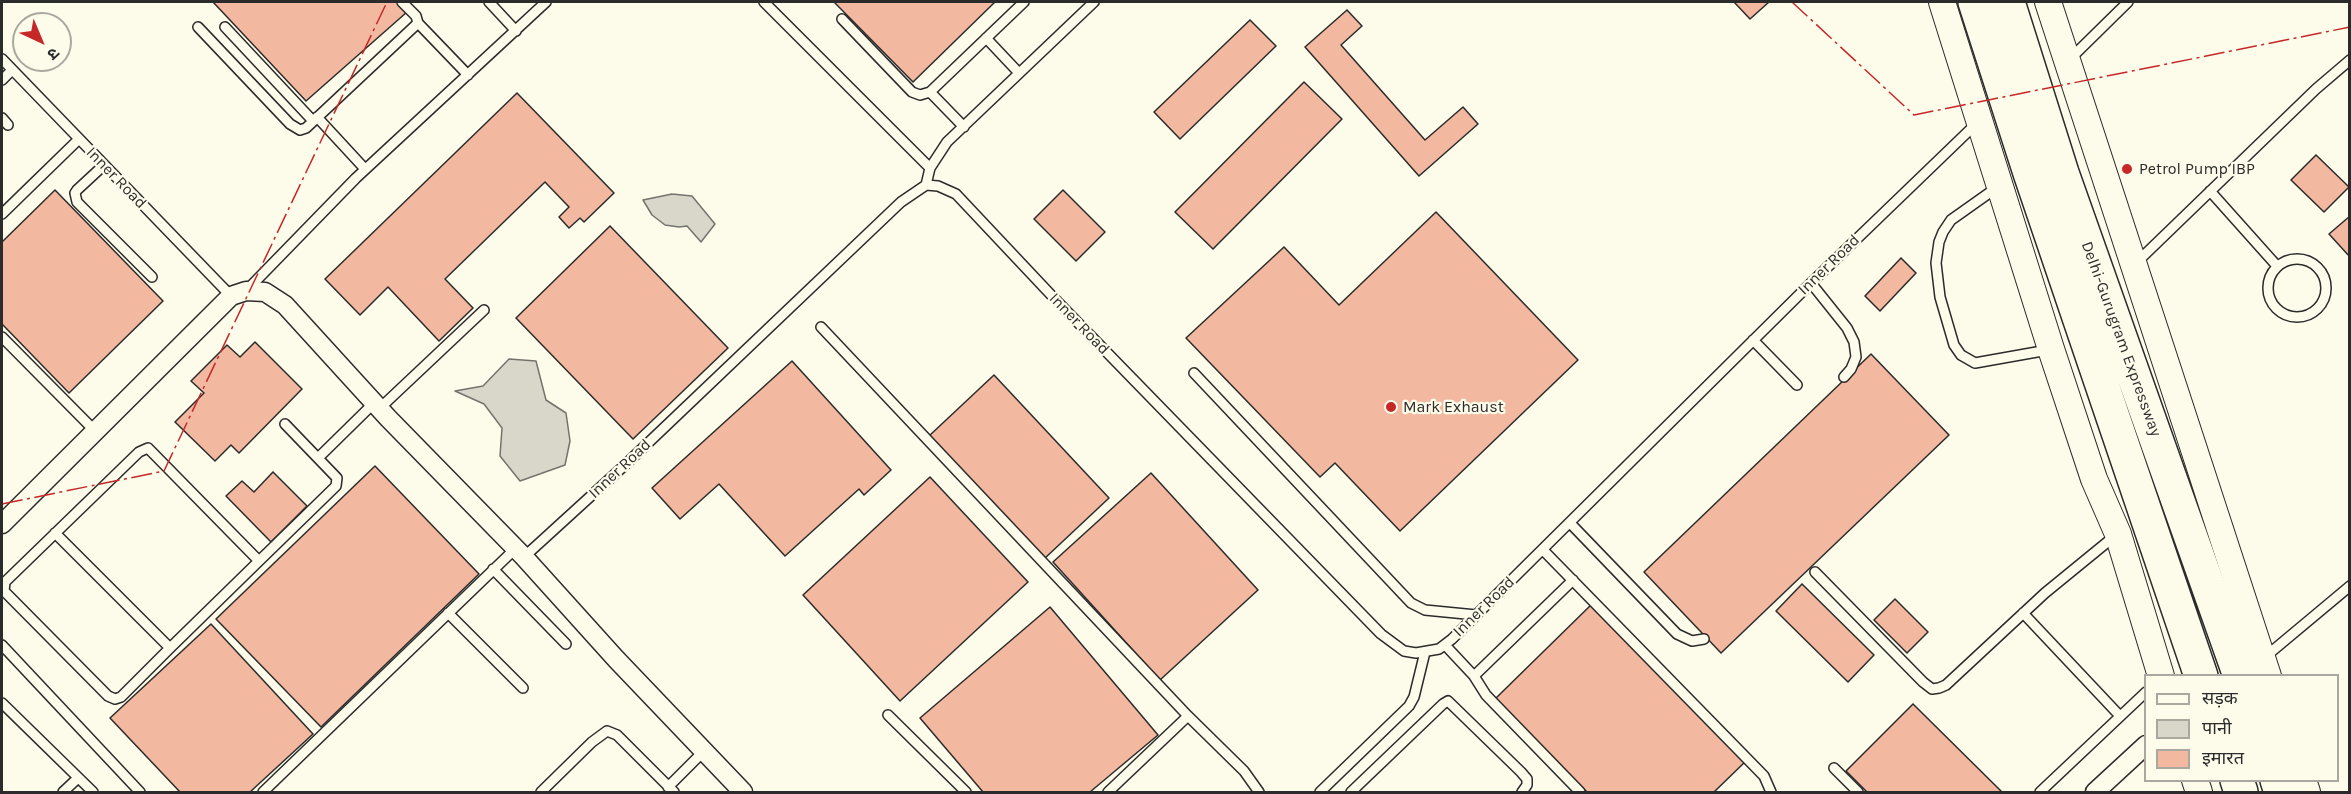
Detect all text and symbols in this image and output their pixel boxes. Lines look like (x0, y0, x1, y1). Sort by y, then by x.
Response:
north arrow (12, 12, 72, 72)
text: उ (43, 44, 63, 64)
street label: Inner Road (82, 143, 150, 213)
place label: Petrol Pump IBP (2139, 159, 2255, 179)
marker: Petrol Pump IBP (2120, 162, 2134, 176)
street label: Inner Road (1794, 231, 1864, 299)
street label: Delhi-Gurugram Expressway (2077, 239, 2165, 439)
street label: Inner Road (1045, 289, 1113, 359)
place label: Mark Exhaust (1403, 397, 1504, 417)
marker: Mark Exhaust (1384, 400, 1398, 414)
street label: Inner Road (585, 435, 655, 503)
street label: Inner Road (1449, 573, 1519, 641)
legend (2144, 674, 2339, 782)
text: सड़क (2202, 687, 2238, 709)
text: पानी (2202, 717, 2232, 739)
text: इमारत (2202, 747, 2244, 769)

